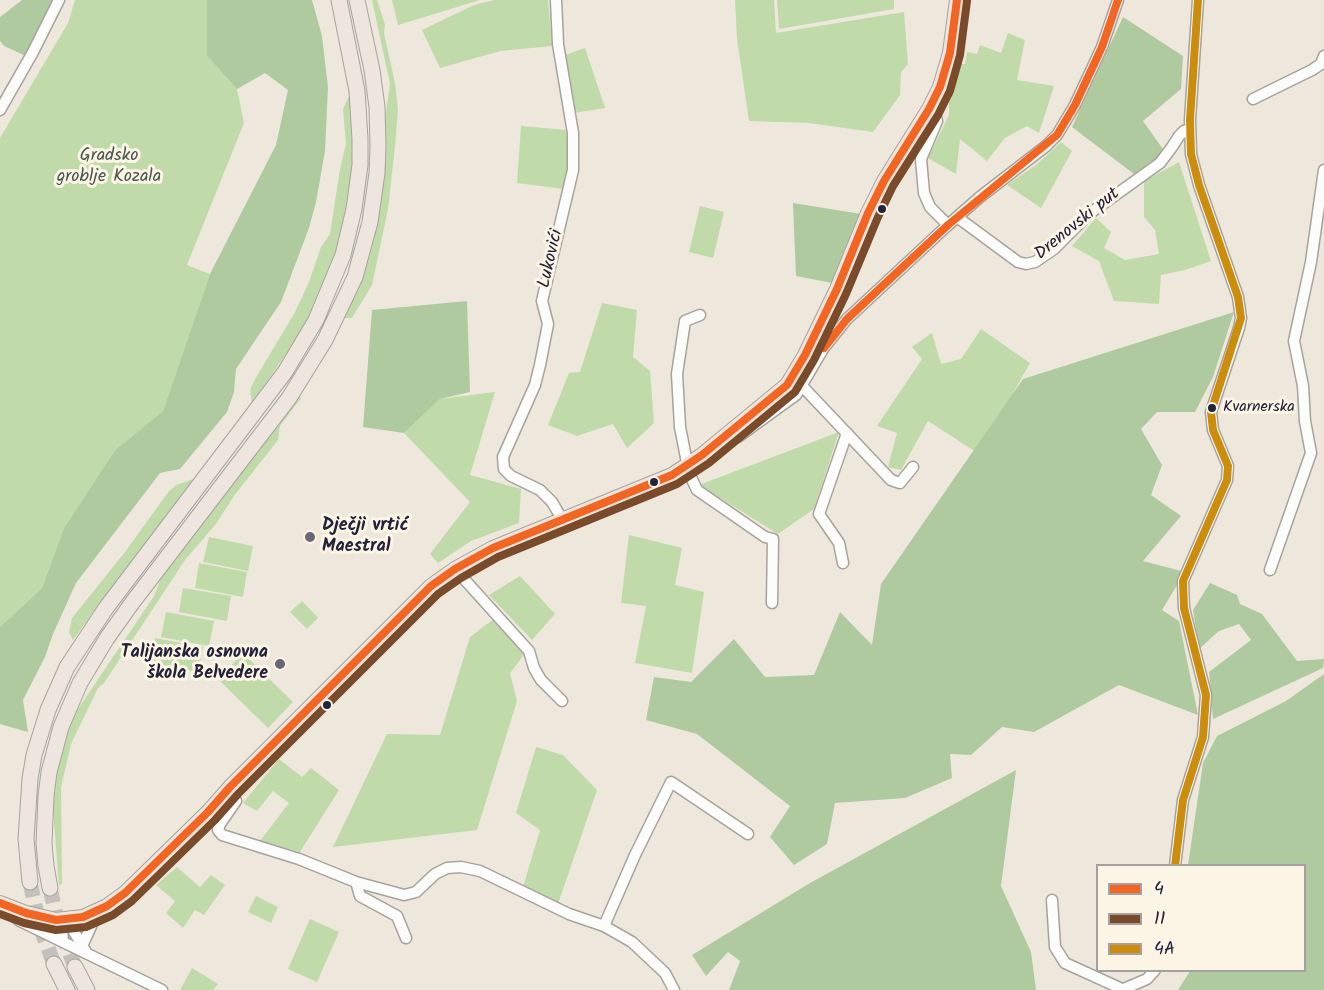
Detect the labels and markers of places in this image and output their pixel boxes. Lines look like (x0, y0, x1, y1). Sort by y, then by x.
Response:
unlabelled marker (876, 203, 888, 215)
place label: Kvarnerska (1223, 398, 1295, 418)
marker: Kvarnerska (1206, 402, 1218, 414)
unlabelled marker (648, 476, 660, 488)
place label: Dječji vrtić Maestral (322, 516, 408, 558)
marker: Dječji vrtić Maestral (303, 530, 317, 544)
place label: Talijanska osnovna škola Belvedere (121, 643, 268, 686)
marker: Talijanska osnovna škola Belvedere (273, 657, 287, 671)
unlabelled marker (321, 699, 333, 711)

